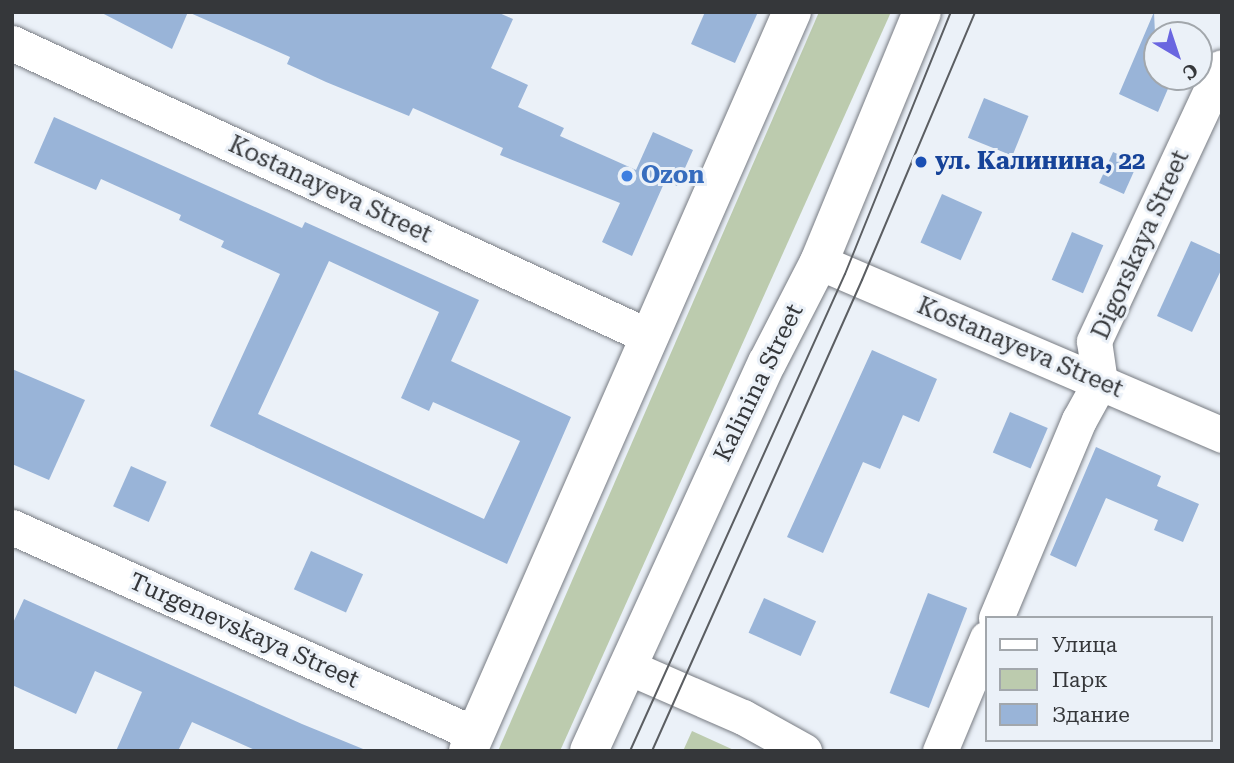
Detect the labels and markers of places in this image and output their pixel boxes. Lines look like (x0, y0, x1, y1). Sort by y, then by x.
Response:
place label: ул. Калинина, 22 (935, 148, 1145, 176)
marker: ул. Калинина, 22 (913, 154, 929, 170)
place label: Ozon (641, 162, 704, 190)
marker: Ozon (619, 168, 635, 184)

